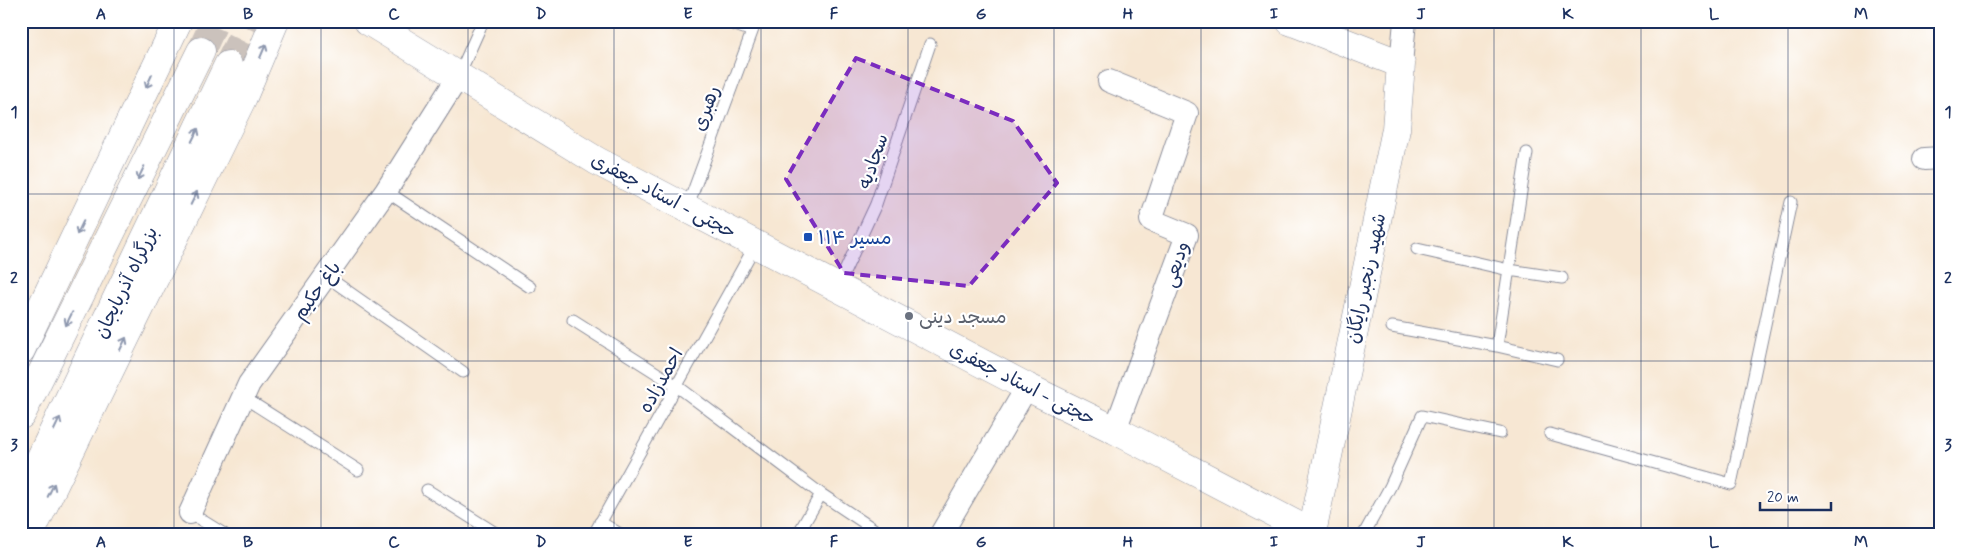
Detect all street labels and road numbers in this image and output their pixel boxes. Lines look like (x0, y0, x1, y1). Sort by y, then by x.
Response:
street label: رهبری (687, 82, 726, 135)
street label: سجادیه (852, 130, 895, 193)
street label: حجتی - استاد جعفری (586, 148, 740, 245)
street label: شهید رنجبر رایگان (1340, 211, 1393, 346)
street label: بزرگراه آذربایجان (88, 223, 164, 343)
street label: ودیعی (1157, 238, 1196, 291)
street label: باغ حکیم (287, 256, 348, 326)
street label: حجتی - استاد جعفری (945, 337, 1100, 432)
street label: احمدزاده (633, 344, 689, 418)

